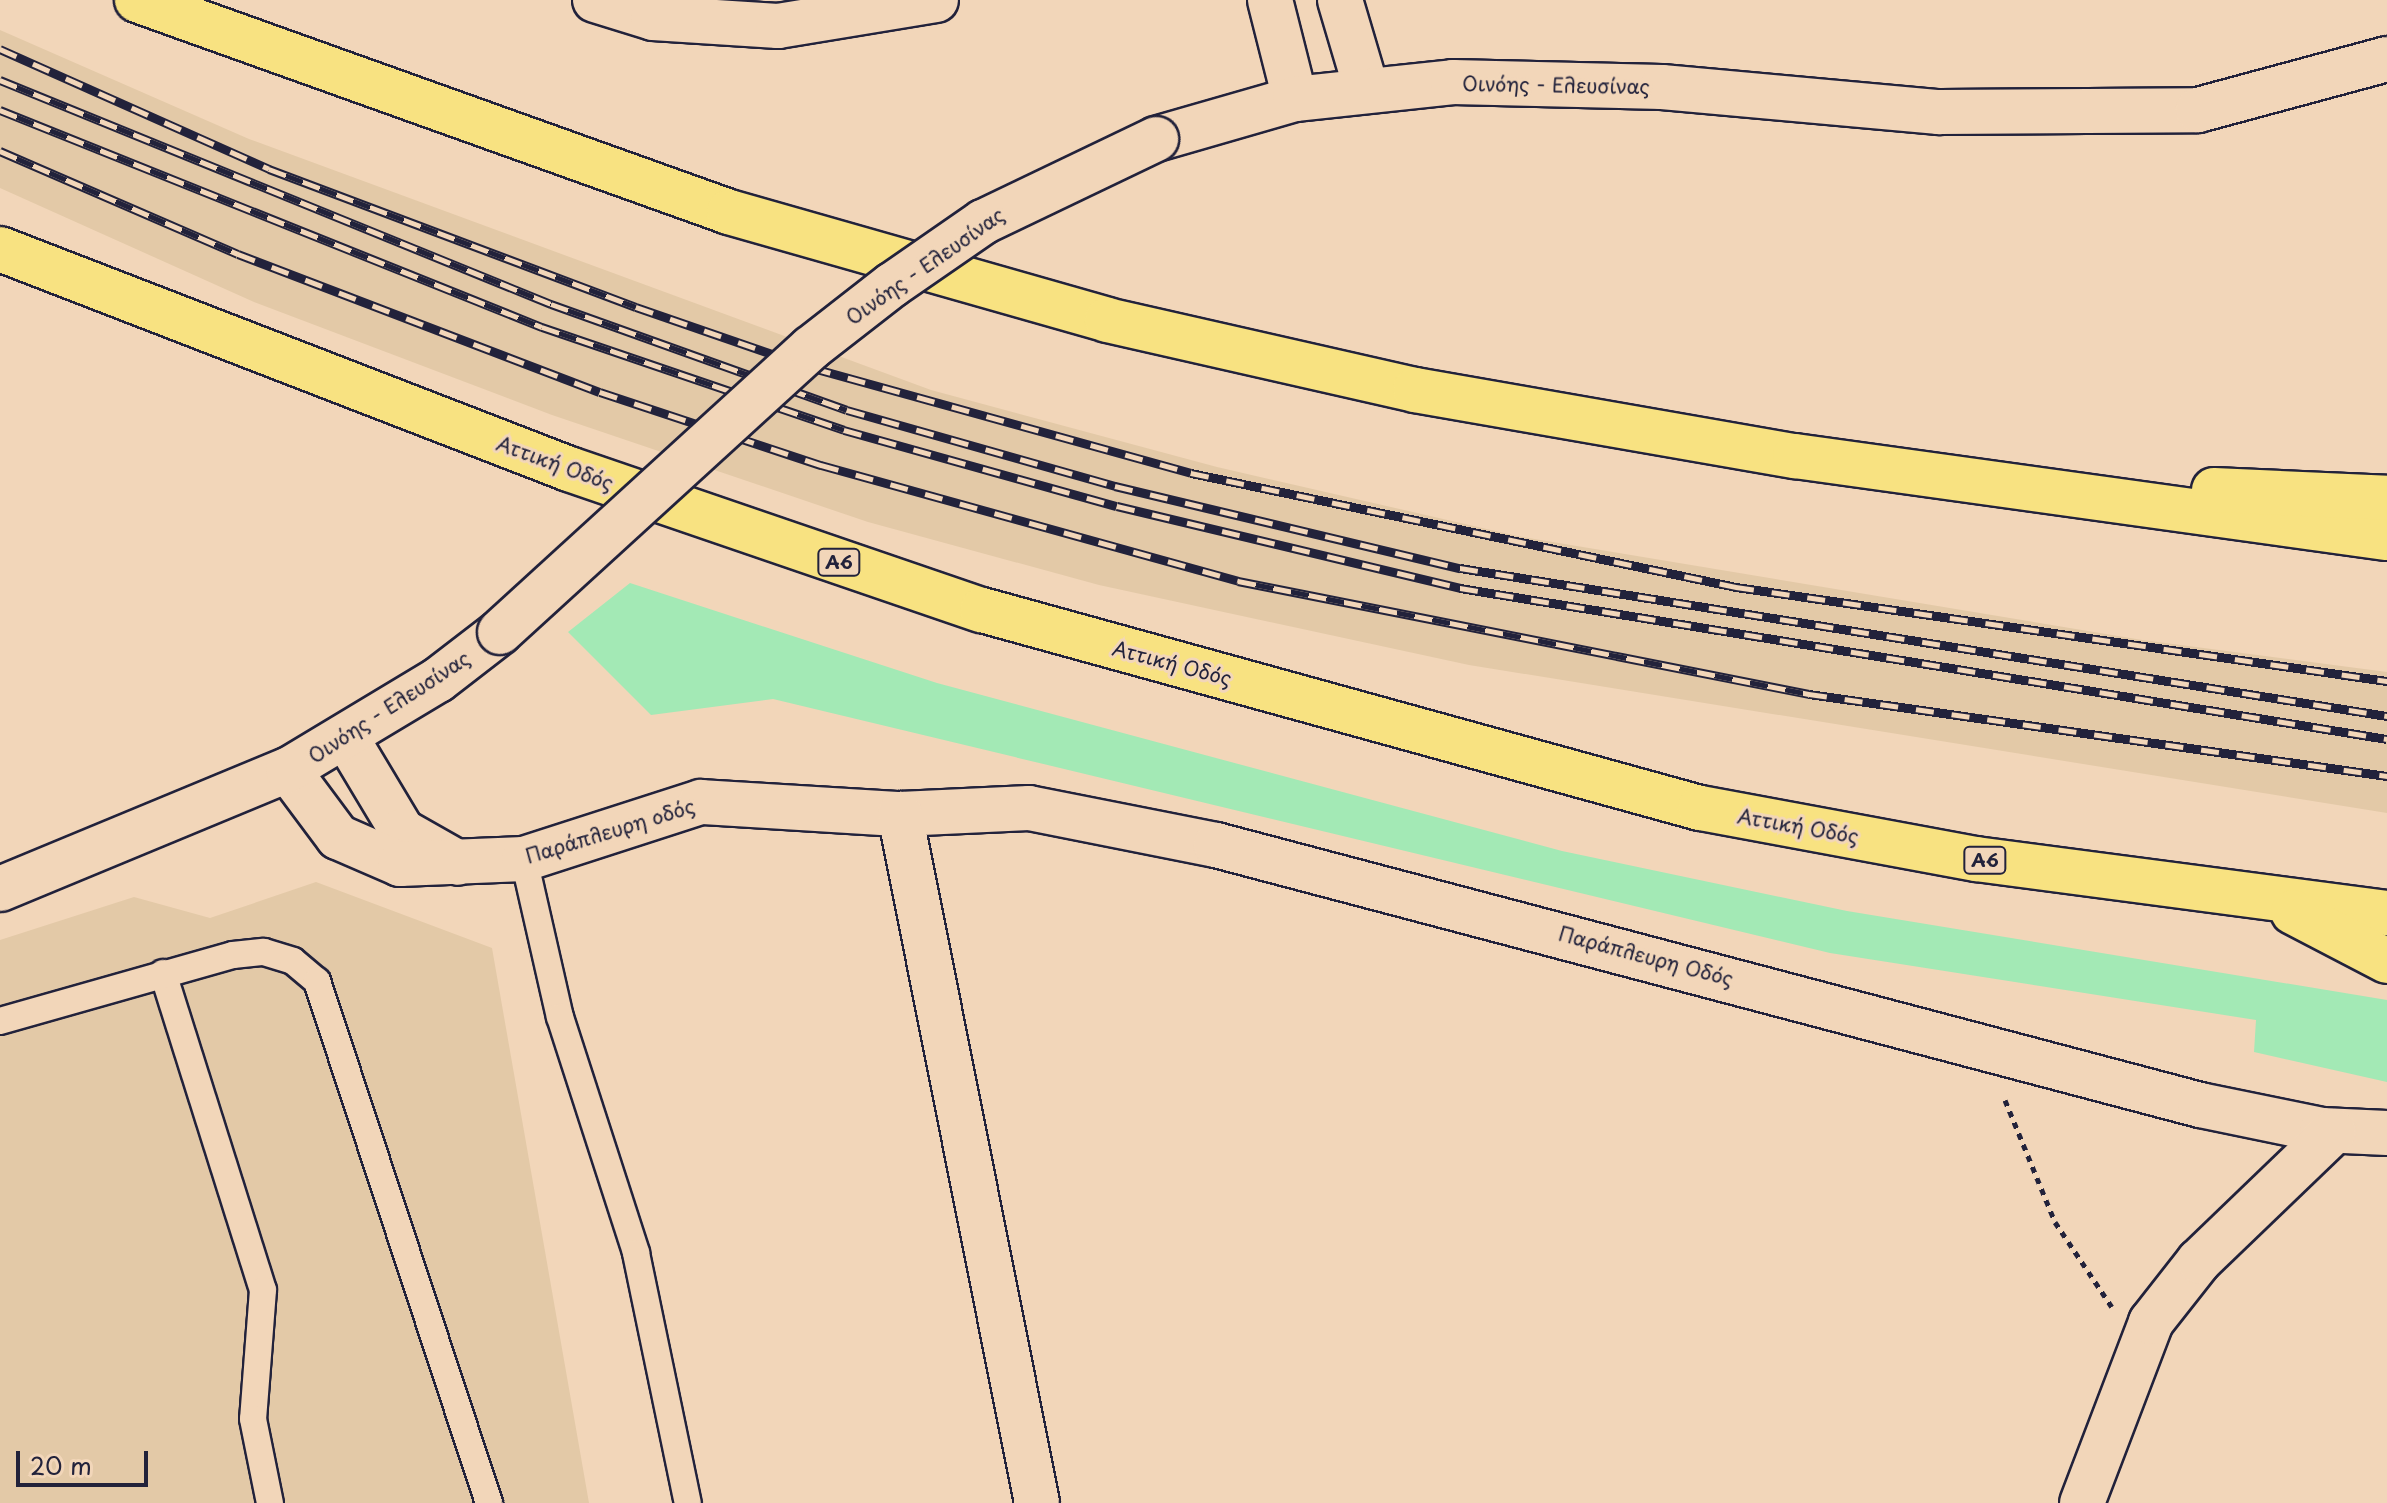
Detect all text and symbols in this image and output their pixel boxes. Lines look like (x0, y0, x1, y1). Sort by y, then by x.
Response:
street label: Οινόης - Ελευσίνας (1462, 71, 1650, 99)
street label: Οινόης - Ελευσίνας (841, 202, 1009, 330)
street label: Αττική Οδός (493, 431, 617, 495)
road number: Α6 (817, 548, 861, 576)
street label: Αττική Οδός (1109, 635, 1235, 691)
street label: Οινόης - Ελευσίνας (304, 646, 474, 768)
street label: Παράπλευρη οδός (523, 794, 697, 868)
street label: Αττική Οδός (1735, 803, 1861, 849)
road number: Α6 (1963, 846, 2007, 874)
street label: Παράπλευρη Οδός (1556, 921, 1736, 991)
scale bar (20, 1435, 152, 1485)
text: 20 m (30, 1447, 92, 1483)

